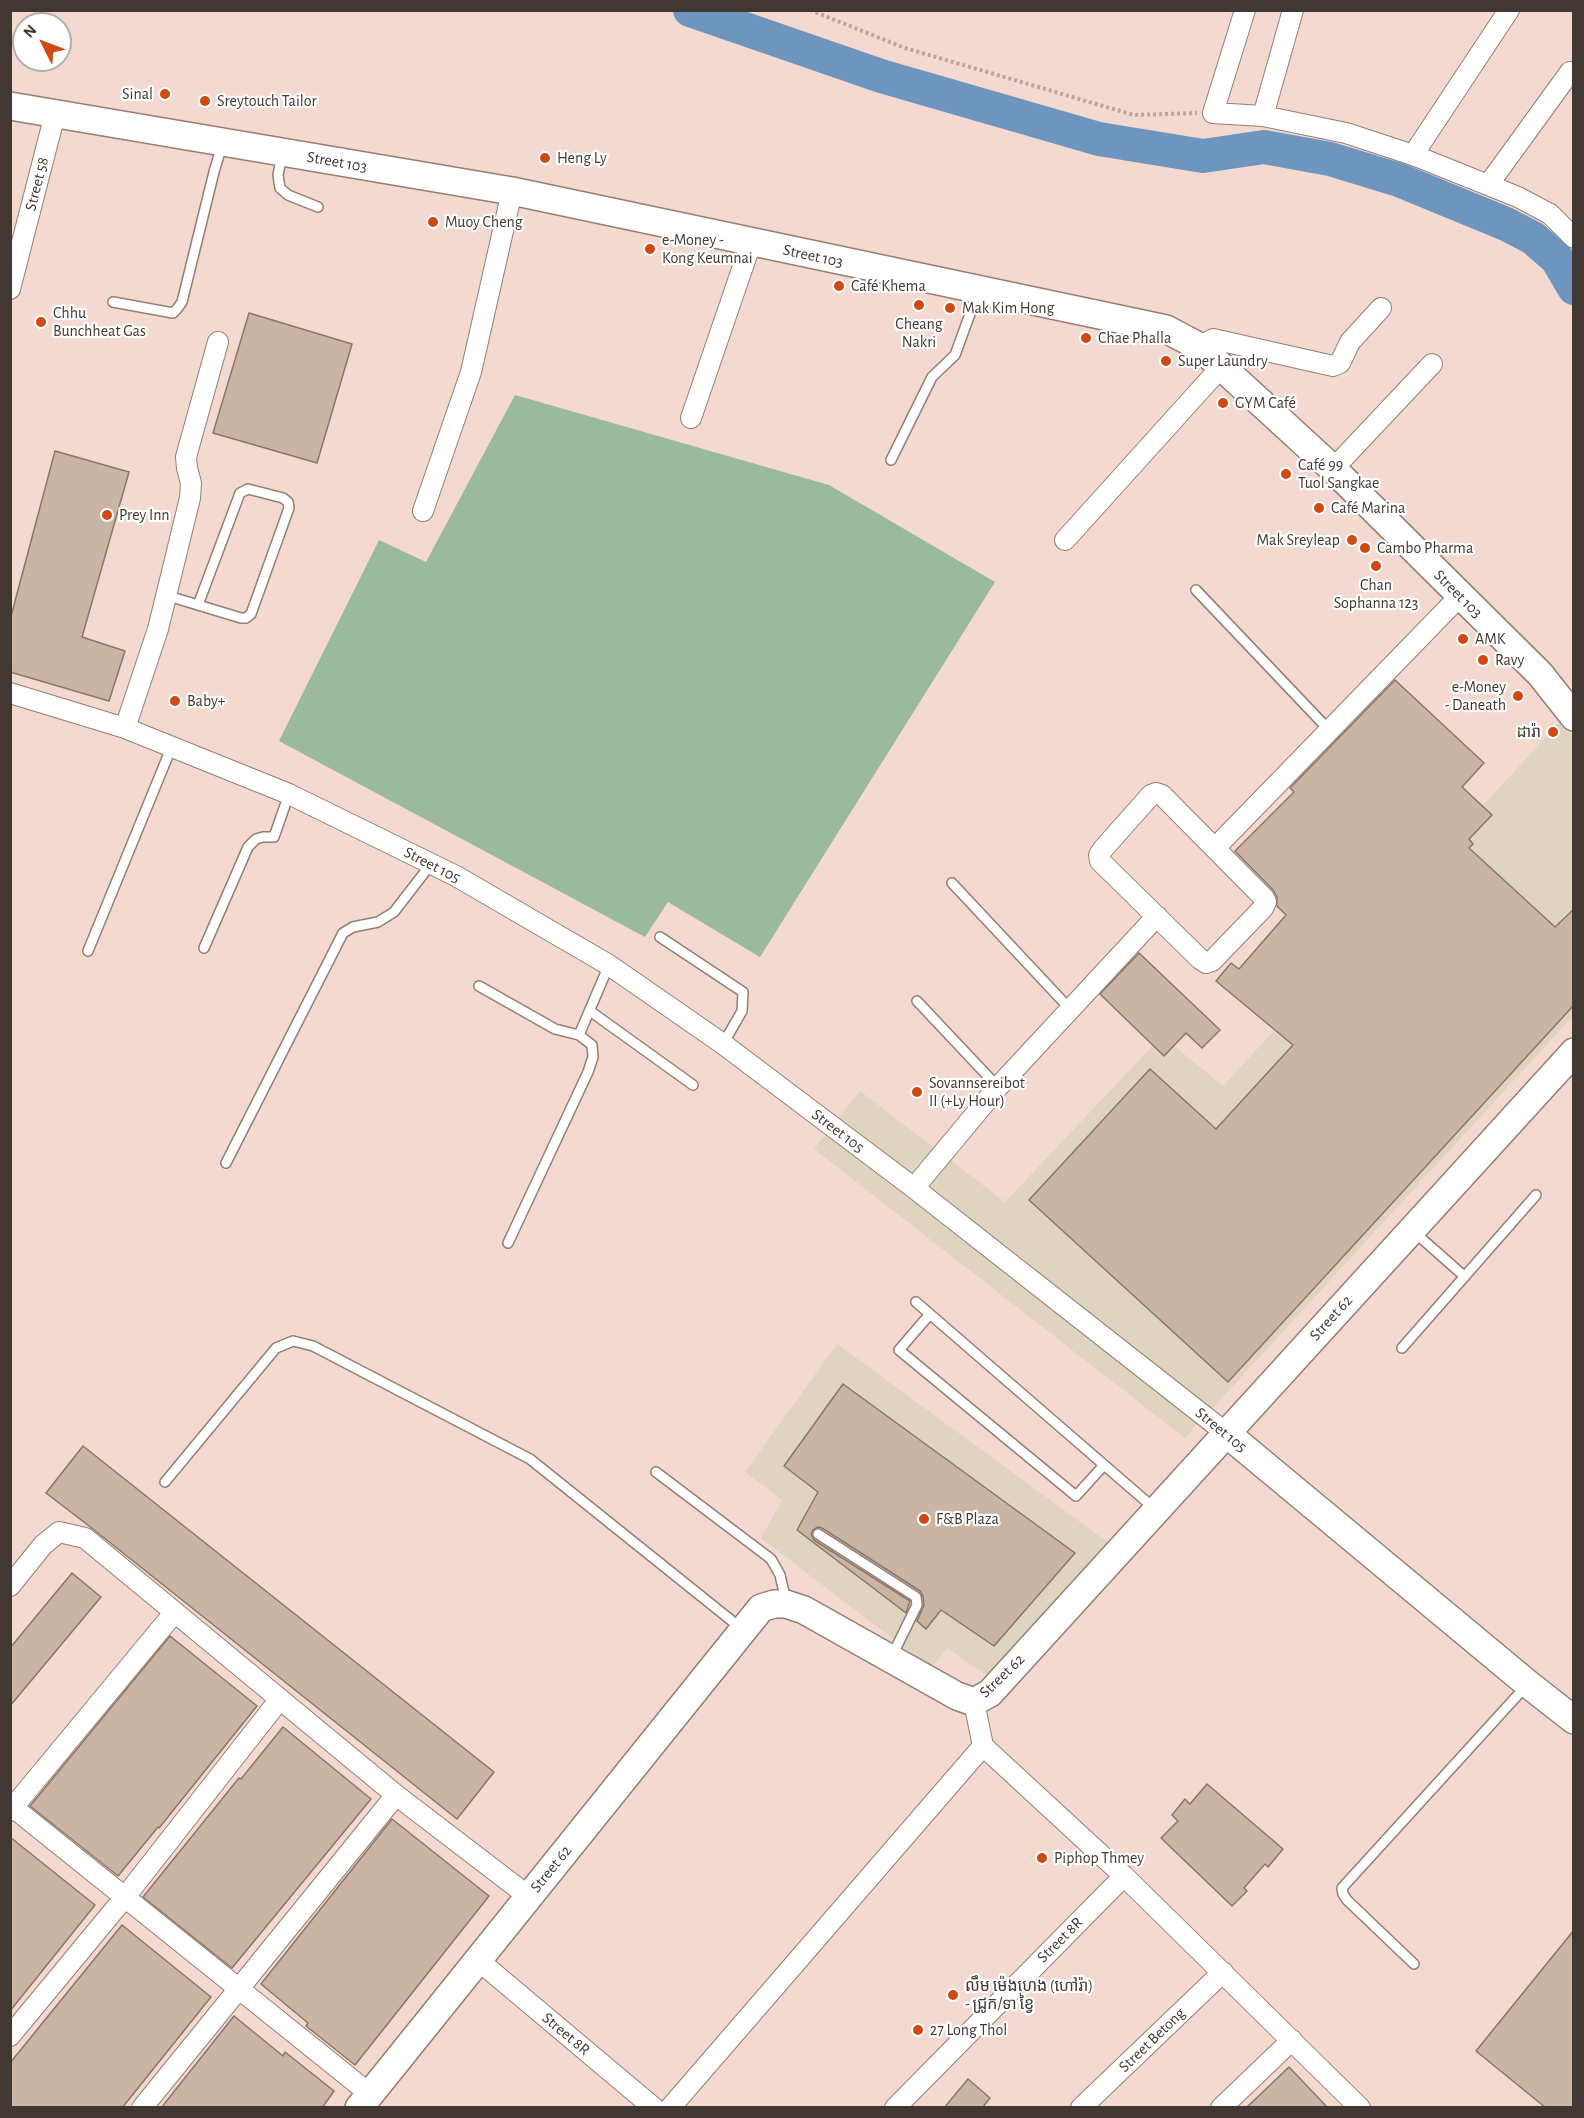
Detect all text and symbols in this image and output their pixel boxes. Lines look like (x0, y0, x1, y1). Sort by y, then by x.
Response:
north arrow (12, 12, 72, 72)
text: N (20, 22, 40, 41)
place label: Sinal (122, 84, 153, 104)
marker: Sinal (158, 87, 172, 101)
place label: Sreytouch Tailor (217, 91, 317, 111)
marker: Sreytouch Tailor (198, 94, 212, 108)
street label: Street 103 (305, 147, 369, 177)
place label: Heng Ly (557, 148, 607, 168)
marker: Heng Ly (538, 151, 552, 165)
street label: Street 58 (21, 155, 53, 213)
place label: Muoy Cheng (445, 212, 523, 232)
marker: Muoy Cheng (426, 215, 440, 229)
place label: e-Money - Kong Keumnai (662, 230, 753, 268)
street label: Street 103 (781, 240, 845, 272)
marker: e-Money - Kong Keumnai (643, 242, 657, 256)
place label: Café Khema (851, 276, 926, 296)
marker: Café Khema (832, 279, 846, 293)
marker: Cheang Nakri (912, 298, 926, 312)
place label: Mak Kim Hong (962, 298, 1054, 318)
marker: Mak Kim Hong (943, 301, 957, 315)
place label: Chhu Bunchheat Gas (53, 303, 146, 341)
place label: Cheang Nakri (895, 314, 943, 352)
marker: Chhu Bunchheat Gas (34, 315, 48, 329)
place label: Chae Phalla (1098, 328, 1171, 348)
marker: Chae Phalla (1079, 331, 1093, 345)
place label: Super Laundry (1178, 351, 1268, 371)
marker: Super Laundry (1159, 354, 1173, 368)
place label: GYM Café (1235, 393, 1296, 413)
marker: GYM Café (1216, 396, 1230, 410)
place label: Café 99 Tuol Sangkae (1298, 455, 1379, 493)
marker: Café 99 Tuol Sangkae (1279, 467, 1293, 481)
place label: Café Marina (1331, 498, 1406, 518)
marker: Café Marina (1312, 501, 1326, 515)
place label: Prey Inn (119, 505, 170, 525)
marker: Prey Inn (100, 508, 114, 522)
place label: Mak Sreyleap (1257, 530, 1340, 550)
marker: Mak Sreyleap (1345, 533, 1359, 547)
place label: Cambo Pharma (1377, 538, 1473, 558)
marker: Cambo Pharma (1358, 541, 1372, 555)
marker: Chan Sophanna 123 (1369, 559, 1383, 573)
street label: Street 103 (1430, 566, 1486, 622)
place label: Chan Sophanna 123 (1334, 575, 1418, 613)
place label: AMK (1475, 629, 1506, 649)
marker: AMK (1456, 632, 1470, 646)
place label: Ravy (1495, 650, 1524, 670)
marker: Ravy (1476, 653, 1490, 667)
place label: e-Money - Daneath (1444, 677, 1506, 715)
marker: e-Money - Daneath (1511, 689, 1525, 703)
place label: Baby+ (187, 691, 225, 711)
marker: Baby+ (168, 694, 182, 708)
place label: ដារ៉ា (1516, 722, 1541, 742)
marker: ដារ៉ា (1546, 725, 1560, 739)
street label: Street 105 (400, 843, 464, 887)
place label: Sovannsereibot II (+Ly Hour) (929, 1073, 1025, 1111)
marker: Sovannsereibot II (+Ly Hour) (910, 1085, 924, 1099)
street label: Street 105 (808, 1105, 868, 1157)
street label: Street 62 (1305, 1291, 1357, 1345)
street label: Street 105 (1191, 1403, 1251, 1457)
place label: F&B Plaza (936, 1509, 999, 1529)
marker: F&B Plaza (917, 1512, 931, 1526)
street label: Street 62 (976, 1650, 1028, 1702)
street label: Street 62 (526, 1842, 576, 1896)
place label: Piphop Thmey (1054, 1848, 1144, 1868)
marker: Piphop Thmey (1035, 1851, 1049, 1865)
street label: Street 8R (1033, 1913, 1087, 1967)
place label: លឹម ម៉េងហេង (ហៅរ៉ា) - ជ្រូក/ទា ខ្វៃ (965, 1976, 1093, 2014)
marker: លឹម ម៉េងហេង (ហៅរ៉ា) - ជ្រូក/ទា ខ្វៃ (946, 1988, 960, 2002)
street label: Street Betong (1115, 2004, 1189, 2076)
street label: Street 8R (538, 2008, 594, 2060)
place label: 27 Long Thol (930, 2020, 1007, 2040)
marker: 27 Long Thol (911, 2023, 925, 2037)

